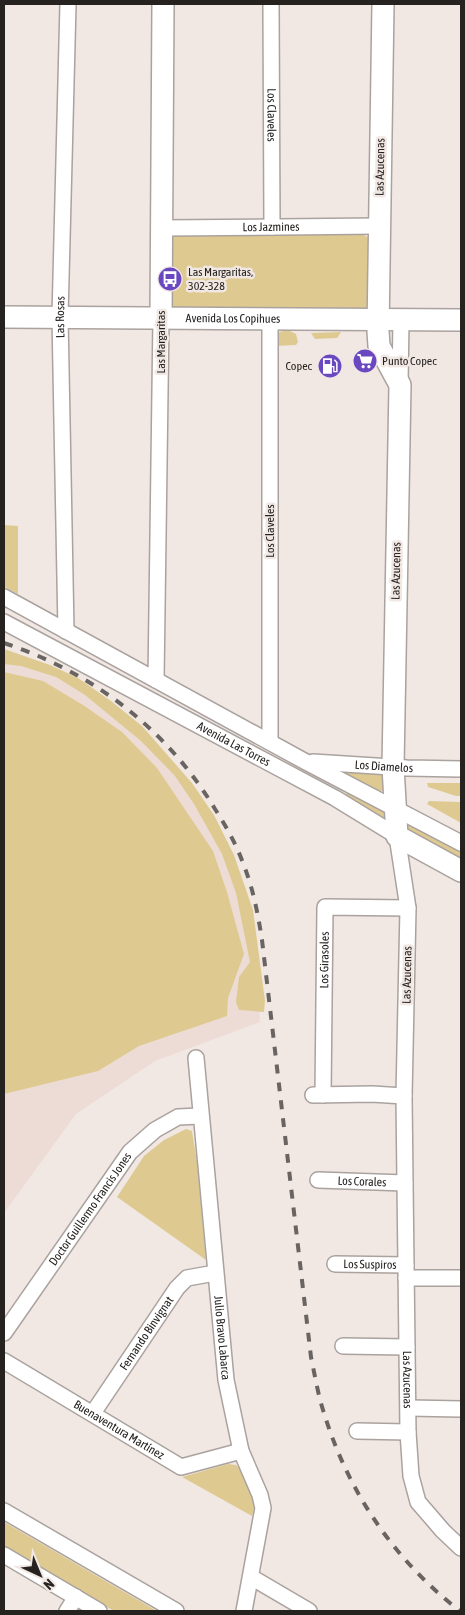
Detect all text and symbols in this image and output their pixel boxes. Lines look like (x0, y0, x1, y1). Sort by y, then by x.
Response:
street label: Los Claveles (264, 88, 279, 142)
street label: Las Azucenas (372, 138, 388, 196)
street label: Los Jazmines (242, 220, 300, 234)
place label: Las Margaritas, 302-328 (188, 265, 253, 293)
bus stop icon: Las Margaritas, 302-328 (157, 266, 183, 292)
street label: Las Rosas (53, 296, 68, 338)
street label: Las Margaritas (154, 311, 168, 373)
street label: Avenida Los Copihues (186, 311, 280, 326)
supermarket icon: Punto Copec (352, 348, 378, 374)
fuel station icon: Copec (317, 353, 343, 379)
place label: Punto Copec (382, 354, 437, 368)
place label: Copec (285, 359, 313, 373)
street label: Los Claveles (263, 504, 277, 558)
street label: Las Azucenas (388, 542, 404, 600)
street label: Avenida Las Torres (195, 719, 273, 769)
street label: Los Diamelos (354, 758, 413, 775)
street label: Los Girasoles (317, 931, 332, 989)
street label: Las Azucenas (399, 946, 415, 1004)
street label: Doctor Guillermo Francis Jones (46, 1150, 134, 1268)
street label: Los Corales (337, 1174, 387, 1189)
street label: Los Suspiros (343, 1257, 397, 1272)
street label: Fernando Binvignat (117, 1293, 177, 1373)
street label: Julio Bravo Labarca (211, 1295, 233, 1381)
street label: Las Azucenas (400, 1351, 415, 1408)
street label: Buenaventura Martínez (71, 1397, 167, 1463)
north arrow (15, 1550, 65, 1600)
text: N (41, 1576, 58, 1593)

